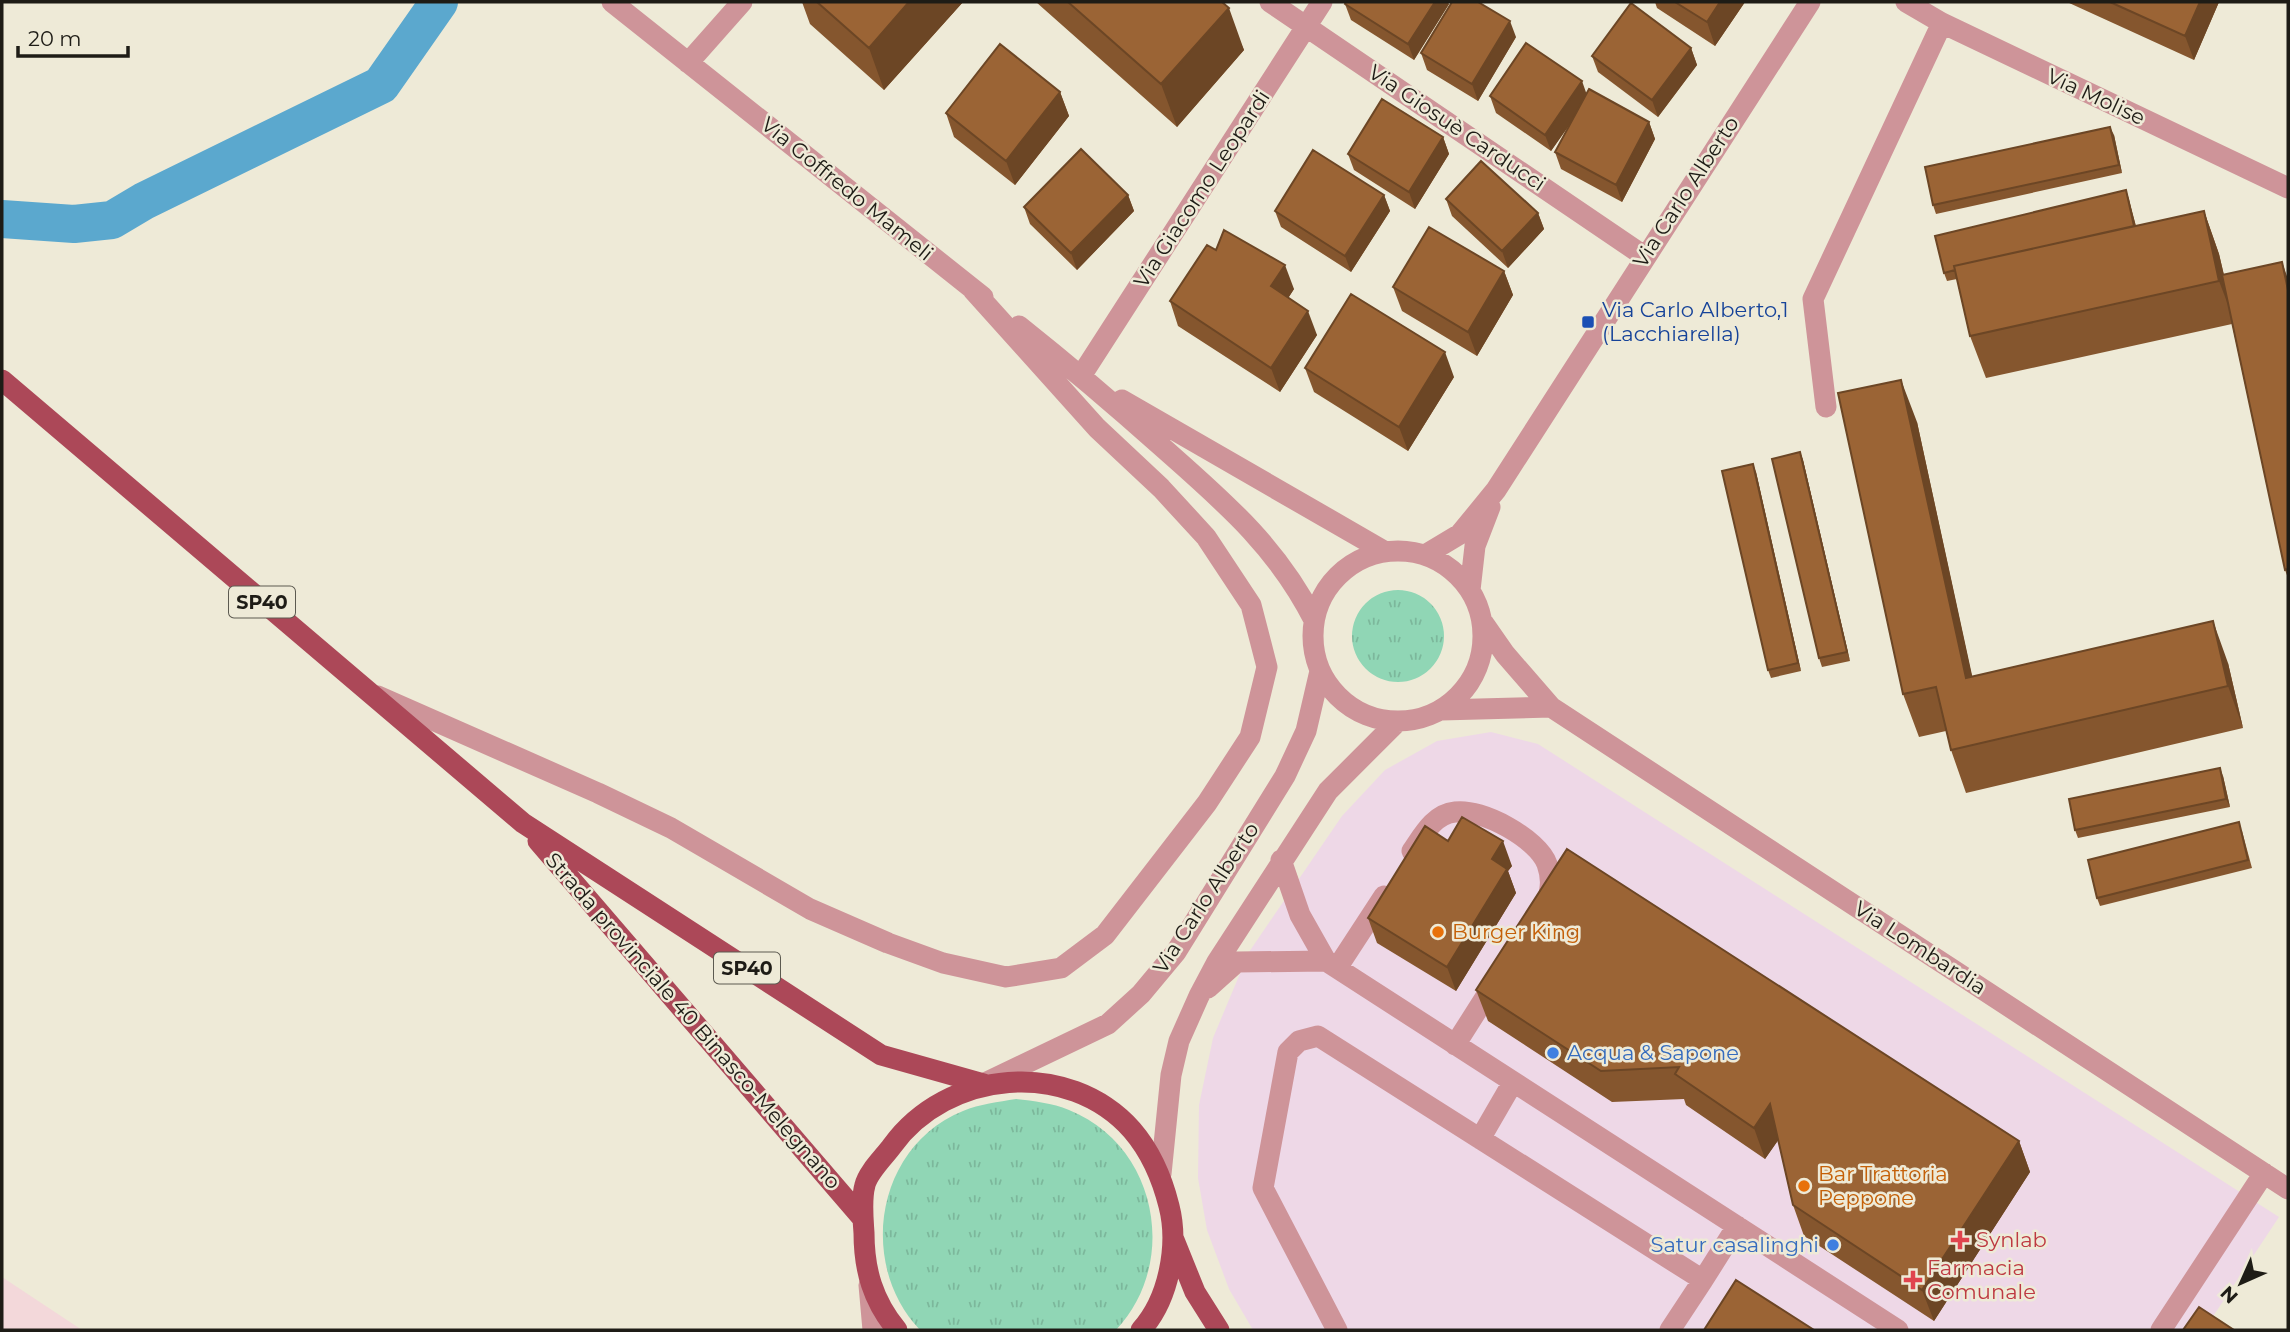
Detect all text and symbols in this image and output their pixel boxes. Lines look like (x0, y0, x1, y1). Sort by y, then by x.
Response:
scale bar (18, 14, 128, 58)
text: 20 m (28, 26, 82, 51)
street label: Via Giosuè Carducci (1364, 59, 1550, 196)
street label: Via Molise (2043, 63, 2149, 130)
street label: Via Giacomo Leopardi (1128, 85, 1275, 292)
street label: Via Carlo Alberto (1627, 111, 1744, 272)
street label: Via Goffredo Mameli (756, 112, 938, 266)
place label: Via Carlo Alberto,1 (Lacchiarella) (1602, 297, 1789, 346)
marker: Via Carlo Alberto,1 (Lacchiarella) (1580, 314, 1596, 330)
road number: SP40 (229, 586, 295, 618)
street label: Via Carlo Alberto (1147, 817, 1264, 978)
street label: Strada provinciale 40 Binasco-Melegnano (540, 847, 846, 1194)
street label: Via Lombardia (1850, 896, 1991, 1000)
place label: Burger King (1452, 919, 1580, 944)
marker: Burger King (1430, 924, 1446, 940)
road number: SP40 (714, 952, 780, 984)
place label: Acqua & Sapone (1567, 1040, 1739, 1065)
marker: Acqua & Sapone (1545, 1045, 1561, 1061)
place label: Bar Trattoria Peppone (1818, 1161, 1948, 1210)
marker: Bar Trattoria Peppone (1796, 1178, 1812, 1194)
place label: Synlab (1976, 1227, 2047, 1252)
marker: Synlab (1950, 1230, 1970, 1250)
place label: Satur casalinghi (1651, 1232, 1819, 1257)
marker: Satur casalinghi (1825, 1237, 1841, 1253)
north arrow (2206, 1248, 2276, 1318)
place label: Farmacia Comunale (1927, 1255, 2036, 1304)
marker: Farmacia Comunale (1905, 1272, 1921, 1288)
text: N (2216, 1281, 2243, 1308)

